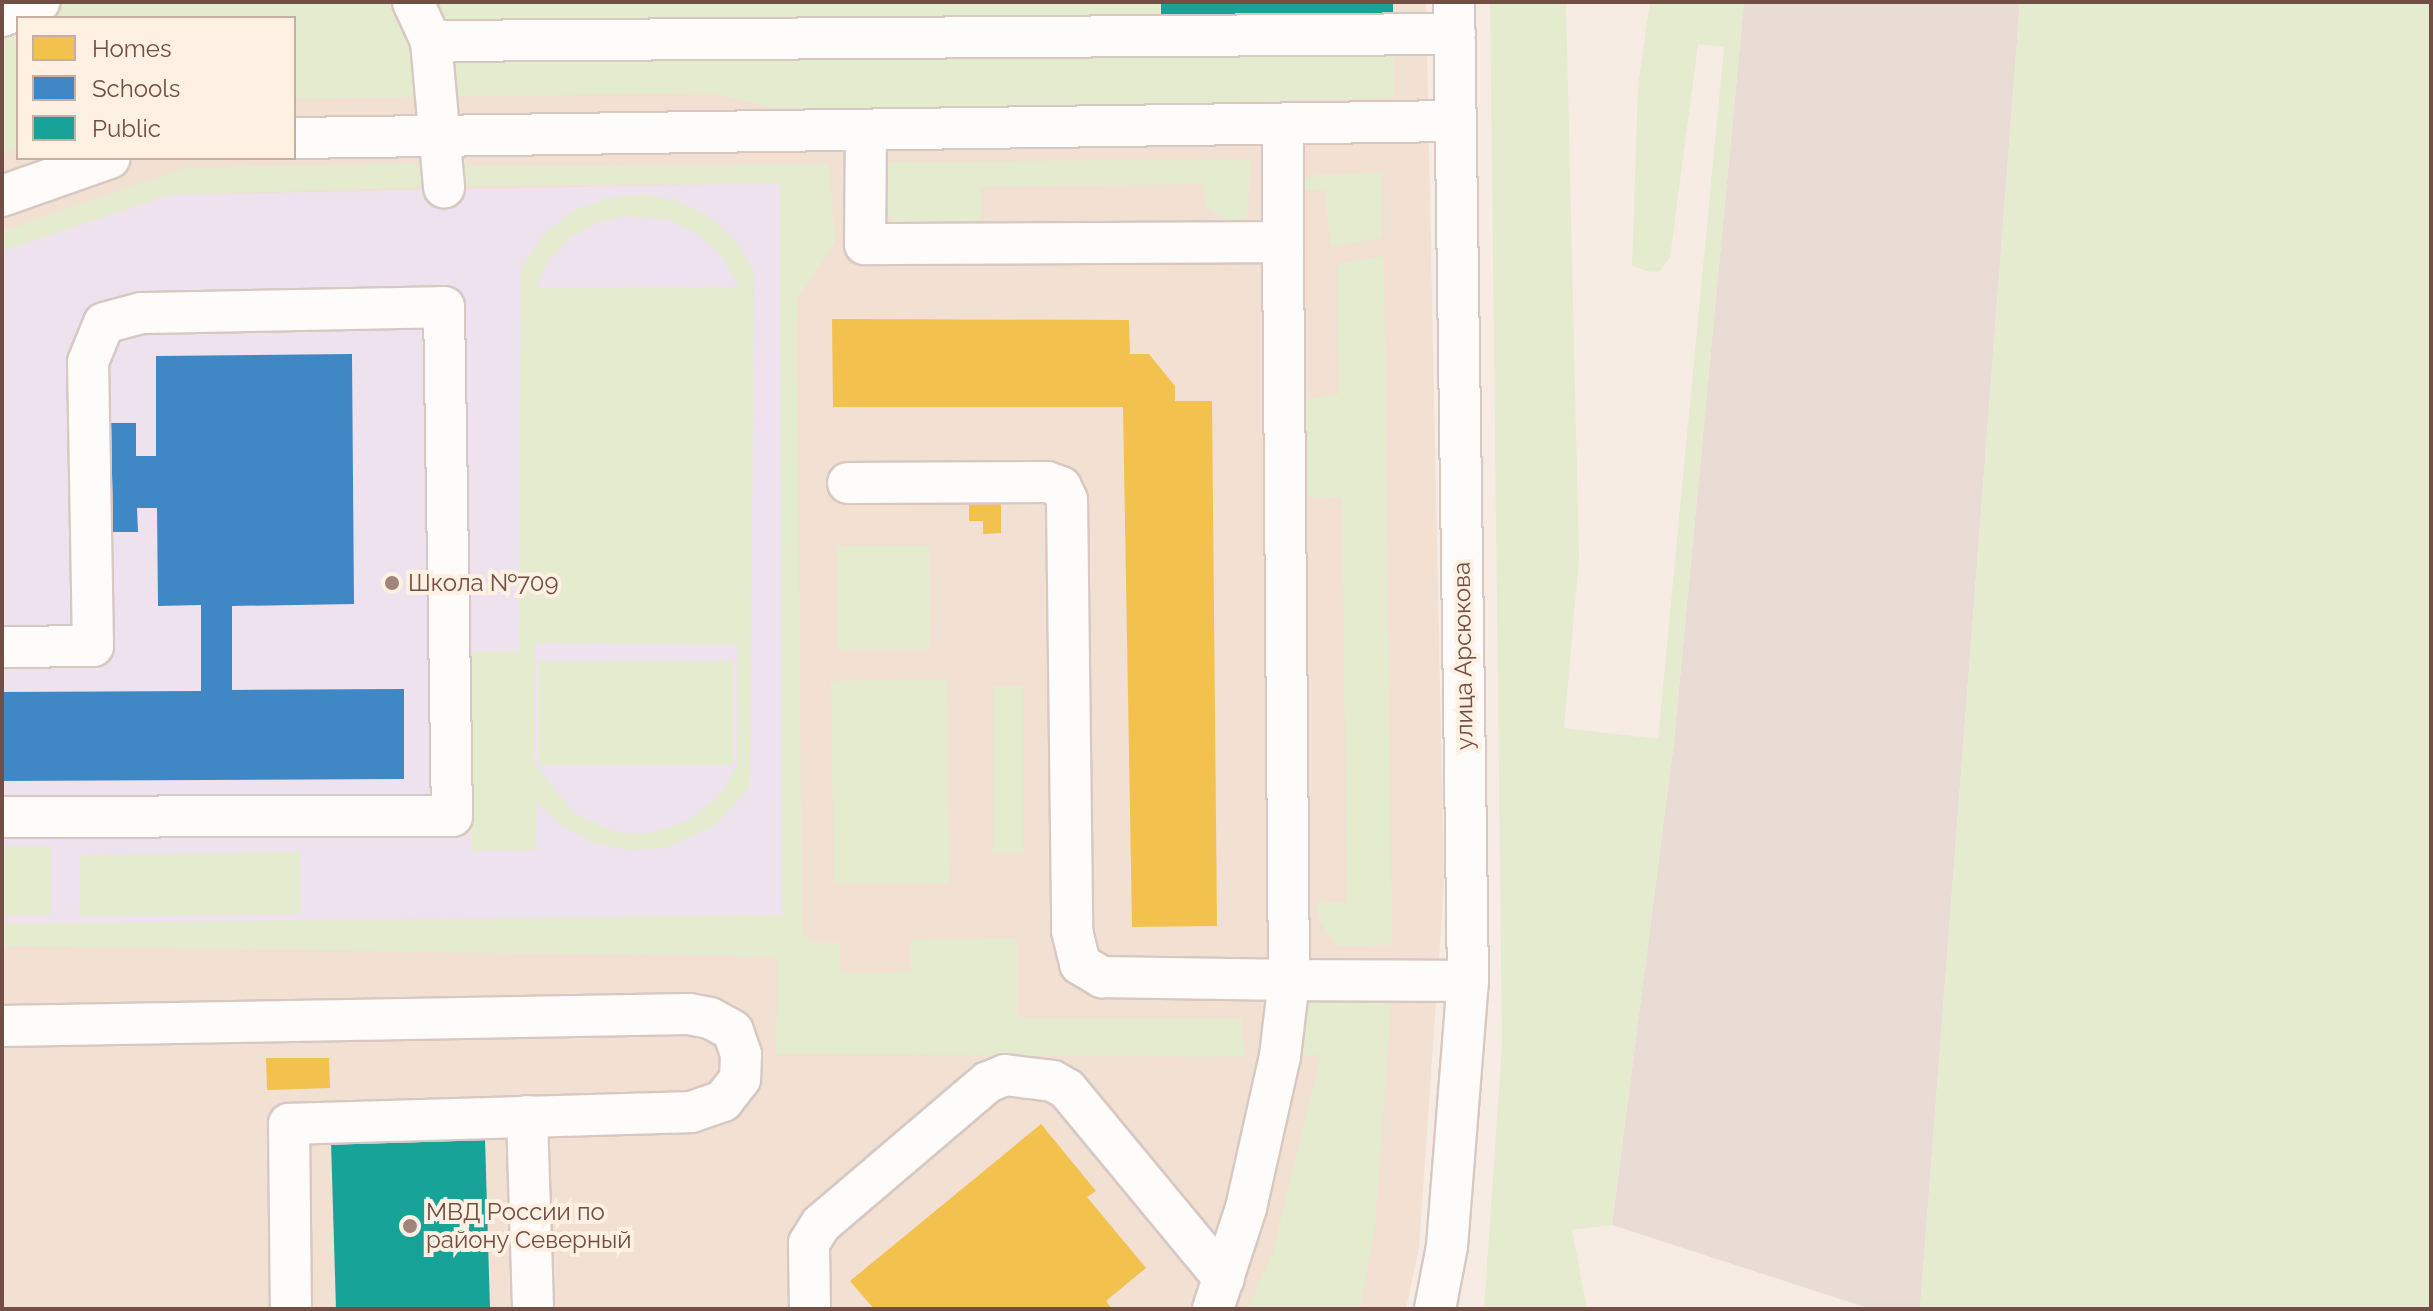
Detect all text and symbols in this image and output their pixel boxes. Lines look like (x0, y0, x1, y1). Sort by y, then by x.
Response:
legend (16, 16, 296, 160)
text: Homes (92, 34, 172, 63)
text: Schools (92, 74, 180, 103)
text: Public (92, 114, 161, 143)
street label: улица Арсюкова (1447, 561, 1479, 751)
place label: Школа №709 (408, 569, 559, 597)
marker: Школа №709 (383, 574, 401, 592)
place label: МВД России по району Северный (426, 1198, 632, 1254)
marker: МВД России по району Северный (401, 1217, 419, 1235)

